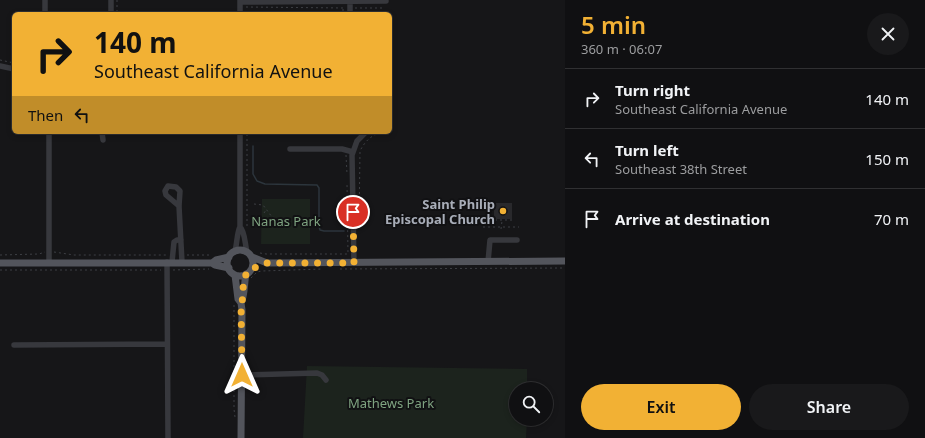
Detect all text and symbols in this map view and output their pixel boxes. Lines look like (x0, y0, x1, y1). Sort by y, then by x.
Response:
text: 5 min (581, 8, 646, 41)
button: close (867, 13, 909, 55)
text: 140 m (94, 23, 177, 61)
icon: right (28, 28, 80, 80)
text: 360 m · 06:07 (581, 40, 662, 58)
text: Southeast California Avenue (94, 59, 333, 83)
text: Turn right (615, 80, 690, 100)
icon: right (581, 88, 603, 110)
text: 140 m (865, 89, 909, 109)
text: Southeast California Avenue (615, 100, 787, 118)
icon: left (71, 104, 93, 126)
text: Then (28, 105, 63, 125)
text: Turn left (615, 140, 679, 160)
icon: left (581, 148, 603, 170)
text: 150 m (865, 149, 909, 169)
text: Southeast 38th Street (615, 160, 747, 178)
pin (336, 195, 370, 229)
place label: Saint Philip Episcopal Church (385, 195, 495, 228)
icon: arrive (342, 201, 364, 223)
marker: Saint Philip Episcopal Church (498, 206, 508, 216)
icon: arrive (581, 208, 603, 230)
text: Arrive at destination (615, 209, 770, 229)
text: 70 m (874, 209, 909, 229)
park label: Nanas Park (251, 212, 321, 230)
position arrow (221, 354, 263, 396)
map controls (509, 382, 553, 426)
button: search (509, 382, 553, 426)
button: Exit (581, 384, 741, 430)
button: Share (749, 384, 909, 430)
park label: Mathews Park (348, 394, 434, 412)

